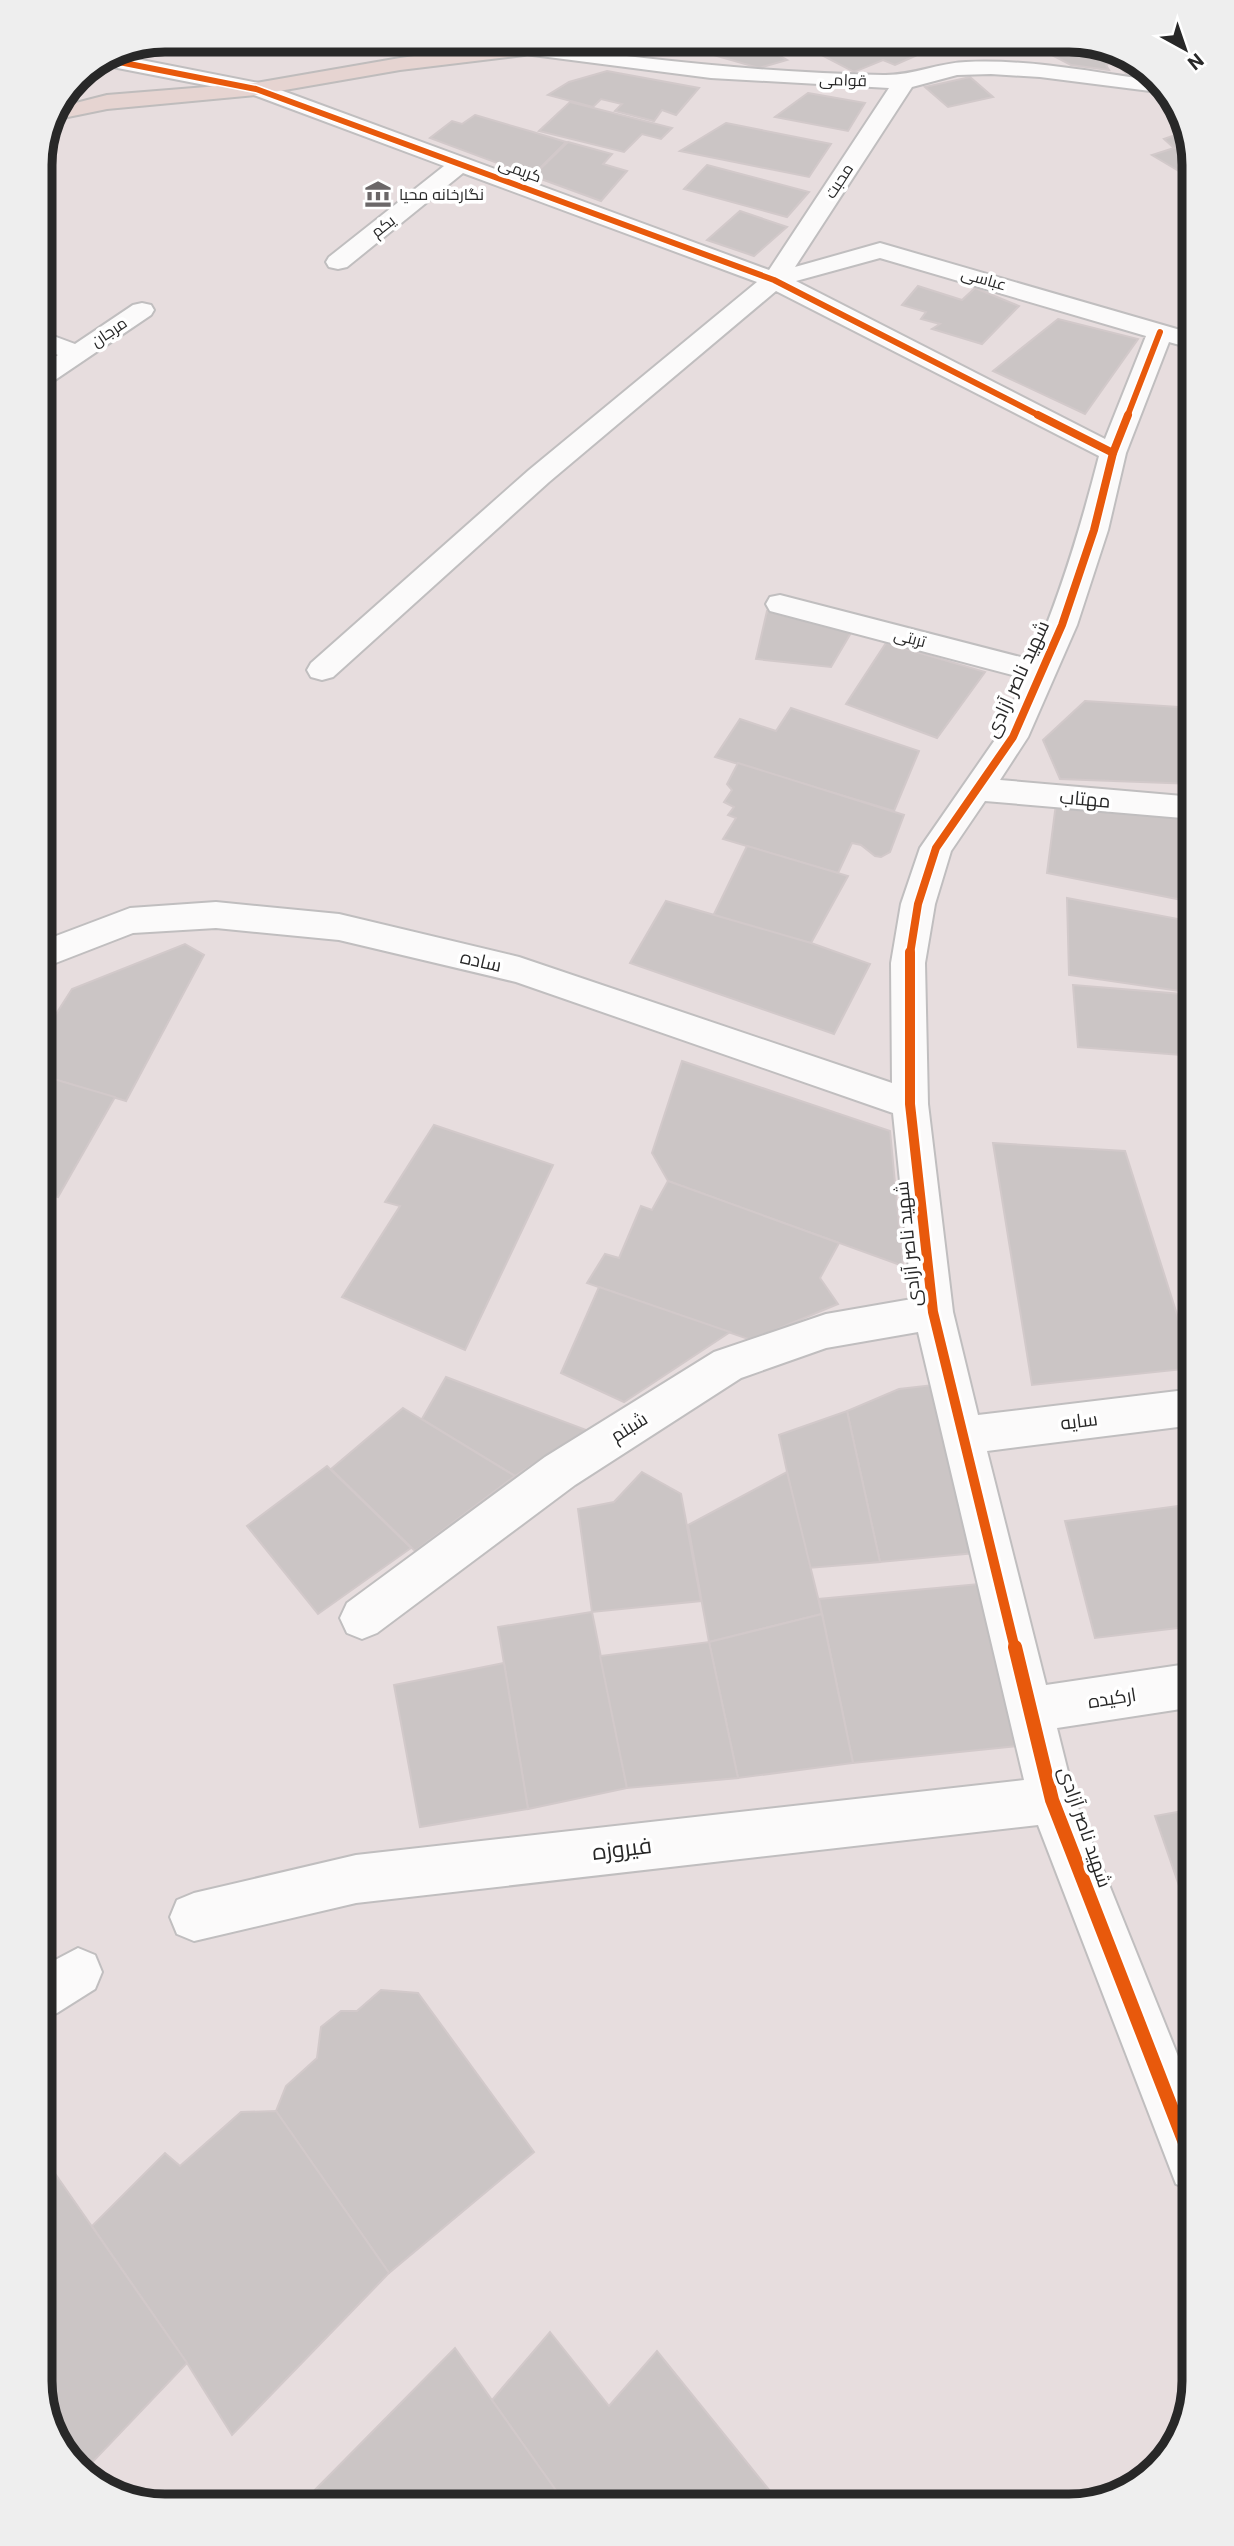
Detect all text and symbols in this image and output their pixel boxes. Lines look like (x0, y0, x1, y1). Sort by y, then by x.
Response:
north arrow (1150, 14, 1220, 84)
text: N (1183, 49, 1208, 75)
street label: قوامی (819, 70, 867, 91)
street label: کریمی (496, 154, 544, 187)
street label: محبت (821, 160, 857, 202)
museum icon: نگارخانه محیا (363, 179, 393, 209)
place label: نگارخانه محیا (399, 185, 484, 204)
street label: یکم (367, 210, 401, 243)
street label: عباسی (959, 263, 1009, 295)
street label: مرجان (87, 313, 131, 352)
street label: شهید ناصر آزادی (980, 617, 1054, 741)
street label: تربتی (892, 625, 929, 652)
street label: مهتاب (1059, 785, 1111, 813)
street label: ساده (458, 945, 504, 977)
street label: شهید ناصر آزادی (890, 1180, 926, 1308)
street label: شبنم (606, 1407, 653, 1449)
street label: سایه (1059, 1407, 1099, 1435)
street label: ارکیده (1086, 1683, 1138, 1713)
street label: شهید ناصر آزادی (1054, 1764, 1116, 1890)
street label: فیروزه (591, 1832, 653, 1866)

